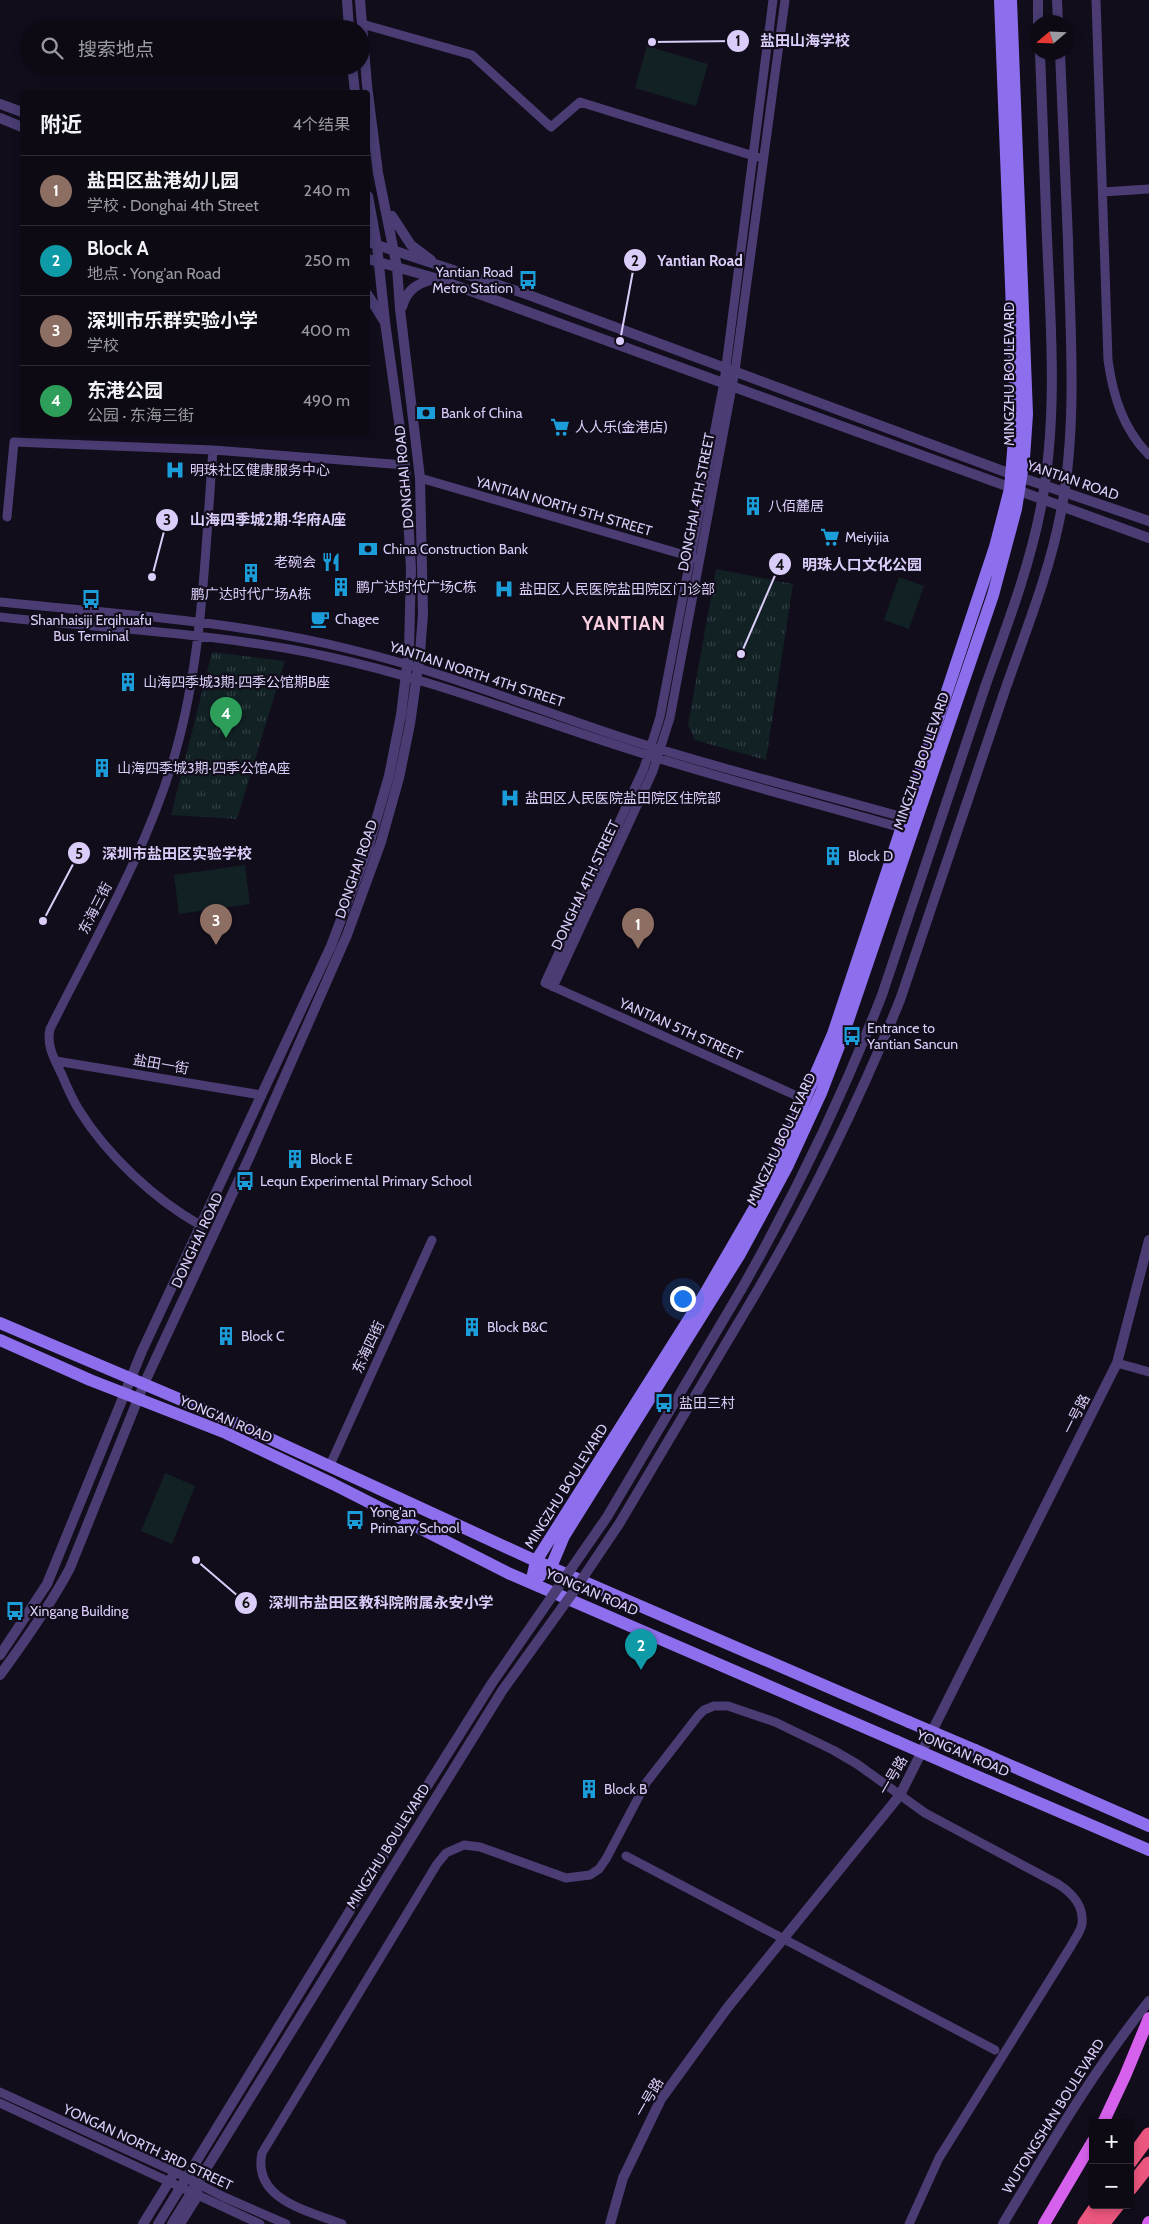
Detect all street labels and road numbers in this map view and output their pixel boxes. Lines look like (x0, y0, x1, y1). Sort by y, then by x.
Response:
street label: MINGZHU BOULEVARD (1000, 302, 1018, 446)
street label: DONGHAI ROAD (391, 425, 417, 529)
street label: DONGHAI 4TH STREET (674, 431, 718, 573)
street label: YANTIAN ROAD (1024, 456, 1121, 504)
street label: YANTIAN NORTH 5TH STREET (473, 472, 655, 540)
street label: YANTIAN NORTH 4TH STREET (386, 637, 567, 711)
street label: MINGZHU BOULEVARD (889, 690, 953, 832)
street label: DONGHAI ROAD (331, 817, 381, 921)
street label: DONGHAI 4TH STREET (547, 817, 623, 953)
street label: 东海三街 (74, 879, 116, 937)
street label: YANTIAN 5TH STREET (616, 993, 746, 1065)
street label: 盐田一街 (132, 1050, 190, 1078)
street label: MINGZHU BOULEVARD (742, 1070, 820, 1208)
street label: DONGHAI ROAD (167, 1189, 227, 1291)
street label: 东海四街 (348, 1318, 388, 1376)
street label: YONG'AN ROAD (176, 1391, 275, 1447)
street label: 一号路 (1058, 1391, 1094, 1437)
street label: MINGZHU BOULEVARD (520, 1420, 612, 1552)
street label: YONG'AN ROAD (542, 1564, 641, 1620)
street label: YONG'AN ROAD (913, 1725, 1012, 1781)
street label: 一号路 (875, 1752, 911, 1798)
street label: MINGZHU BOULEVARD (342, 1780, 434, 1912)
street label: WUTONGSHAN BOULEVARD (998, 2035, 1108, 2197)
street label: 一号路 (631, 2074, 667, 2120)
street label: YONGAN NORTH 3RD STREET (59, 2099, 236, 2194)

